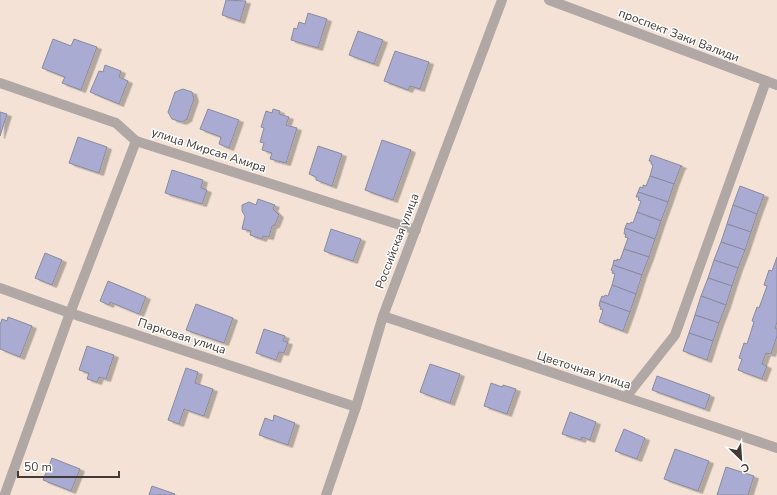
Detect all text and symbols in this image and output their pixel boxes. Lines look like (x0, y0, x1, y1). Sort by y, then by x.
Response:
street label: проспект Заки Валиди (616, 5, 742, 65)
street label: улица Мирсая Амира (150, 124, 268, 176)
street label: Российская улица (371, 191, 423, 291)
street label: Парковая улица (136, 314, 228, 358)
street label: Цветочная улица (535, 347, 633, 393)
north arrow (721, 439, 761, 479)
scale bar (18, 453, 119, 479)
text: 50 m (24, 459, 52, 475)
text: С (738, 459, 752, 476)

